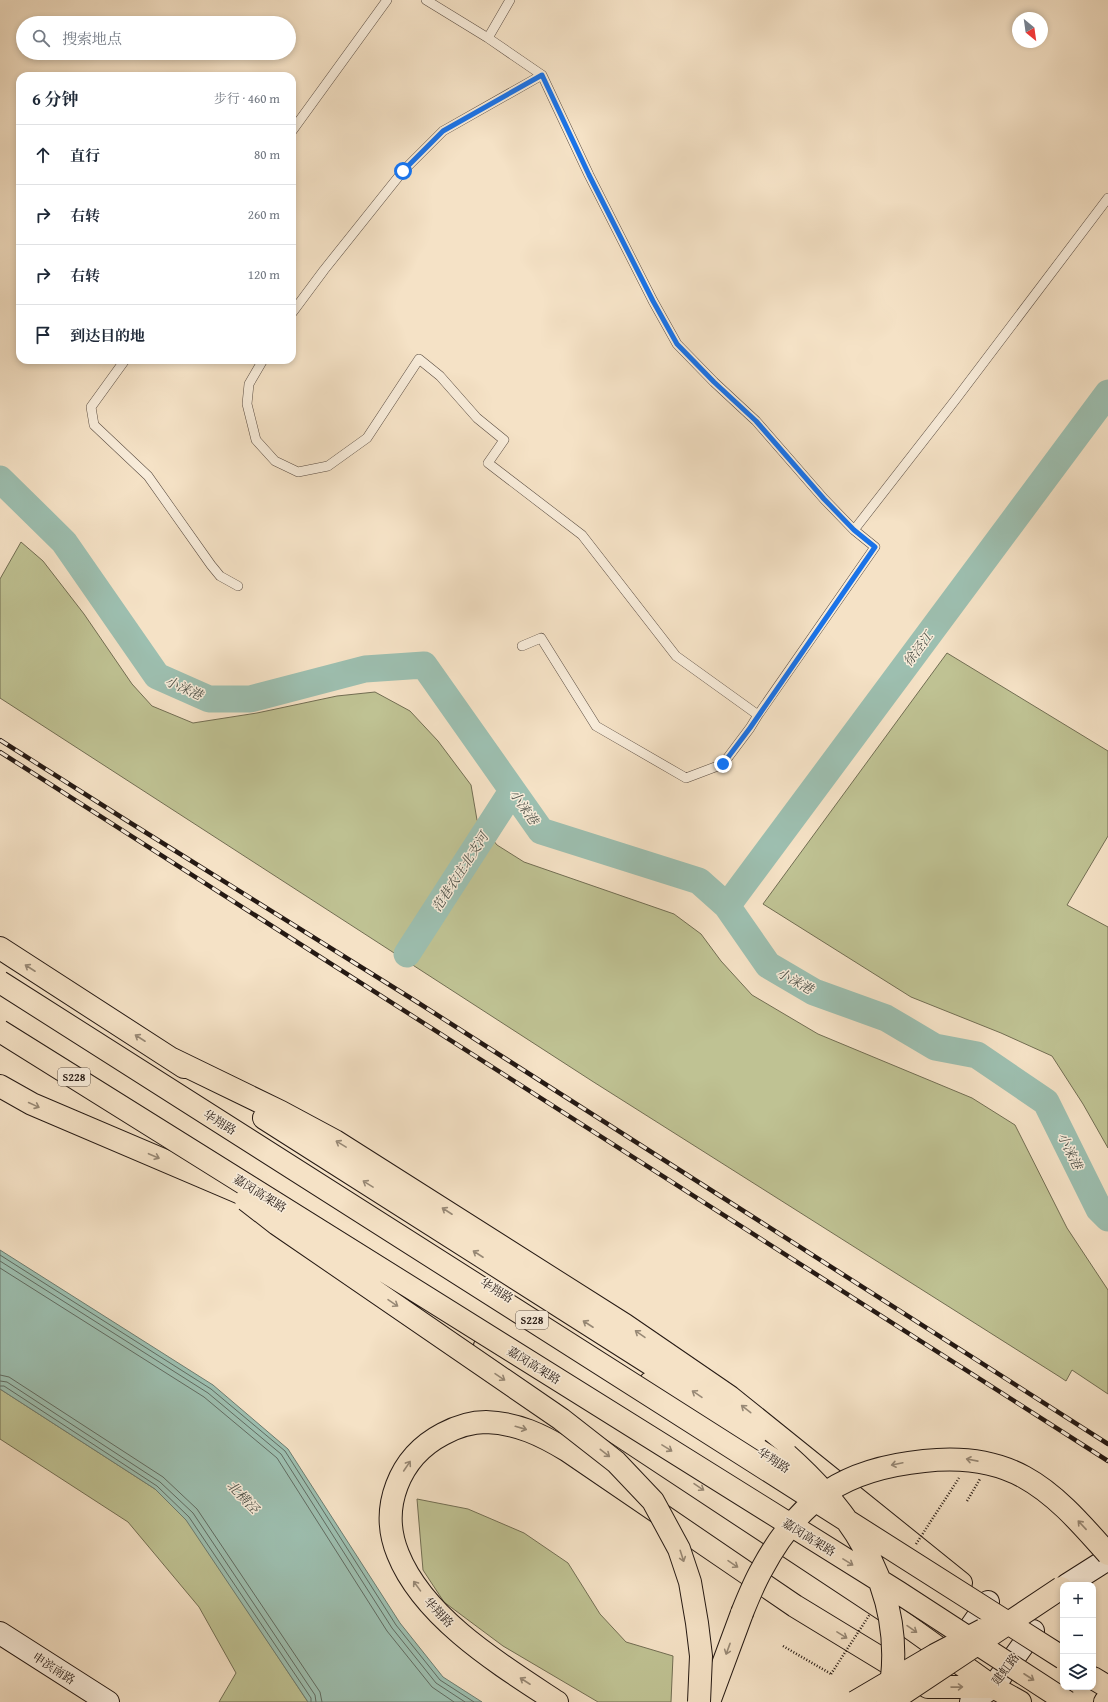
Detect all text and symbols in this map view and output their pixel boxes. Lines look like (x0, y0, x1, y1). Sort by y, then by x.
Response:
north arrow (1012, 12, 1048, 48)
search box (16, 16, 296, 60)
icon: search (30, 27, 52, 49)
text: 搜索地点 (62, 28, 122, 49)
text: 6 分钟 (32, 86, 79, 111)
text: 步行 · 460 m (214, 89, 280, 108)
icon: ahead (32, 144, 54, 166)
text: 直行 (70, 145, 100, 166)
text: 80 m (254, 145, 280, 164)
route start (394, 162, 412, 180)
icon: right (32, 204, 54, 226)
text: 右转 (70, 205, 100, 226)
text: 260 m (248, 205, 280, 224)
icon: right (32, 264, 54, 286)
text: 右转 (70, 265, 100, 286)
text: 120 m (248, 265, 280, 284)
icon: arrive (32, 324, 54, 346)
text: 到达目的地 (70, 325, 145, 346)
water label: 徐泾江 (899, 626, 939, 670)
water label: 小涞港 (162, 671, 207, 705)
route end (714, 755, 732, 773)
water label: 小涞港 (505, 786, 544, 830)
water label: 范巷农庄北支河 (427, 827, 494, 915)
one-way arrow (24, 963, 36, 971)
water label: 小涞港 (773, 963, 818, 1000)
one-way arrow (134, 1034, 145, 1042)
road number: S228 (58, 1068, 90, 1086)
one-way arrow (28, 1102, 40, 1109)
street label: 华翔路 (200, 1105, 240, 1139)
water label: 小涞港 (1053, 1129, 1088, 1174)
one-way arrow (335, 1140, 347, 1148)
one-way arrow (147, 1153, 159, 1160)
street label: 嘉闵高架路 (230, 1170, 290, 1216)
one-way arrow (363, 1180, 374, 1188)
one-way arrow (441, 1206, 453, 1214)
one-way arrow (472, 1249, 484, 1257)
street label: 华翔路 (477, 1273, 517, 1307)
one-way arrow (387, 1300, 399, 1308)
road number: S228 (516, 1311, 548, 1329)
one-way arrow (582, 1319, 594, 1327)
one-way arrow (634, 1330, 645, 1339)
street label: 嘉闵高架路 (504, 1342, 564, 1388)
one-way arrow (494, 1373, 505, 1381)
one-way arrow (692, 1390, 703, 1398)
one-way arrow (740, 1405, 751, 1413)
one-way arrow (514, 1425, 527, 1432)
street label: 华翔路 (754, 1443, 794, 1477)
one-way arrow (661, 1444, 672, 1452)
one-way arrow (600, 1449, 611, 1458)
one-way arrow (966, 1456, 979, 1464)
one-way arrow (403, 1461, 411, 1472)
one-way arrow (891, 1461, 904, 1469)
water label: 北横泾 (223, 1476, 264, 1518)
one-way arrow (693, 1483, 704, 1491)
street label: 嘉闵高架路 (779, 1514, 839, 1560)
one-way arrow (1077, 1520, 1087, 1530)
one-way arrow (679, 1550, 686, 1563)
one-way arrow (843, 1557, 854, 1566)
one-way arrow (727, 1560, 738, 1568)
one-way arrow (413, 1581, 421, 1592)
map controls (1060, 1582, 1096, 1690)
button: + (1060, 1582, 1096, 1618)
street label: 华翔路 (420, 1593, 458, 1631)
button: − (1060, 1618, 1096, 1654)
one-way arrow (906, 1625, 917, 1633)
one-way arrow (836, 1631, 848, 1639)
one-way arrow (724, 1643, 732, 1655)
street label: 申滨南路 (29, 1648, 79, 1688)
street label: 建虹路 (987, 1650, 1023, 1688)
button: layers (1060, 1654, 1096, 1690)
one-way arrow (1023, 1673, 1034, 1681)
one-way arrow (519, 1676, 531, 1684)
one-way arrow (950, 1683, 963, 1691)

